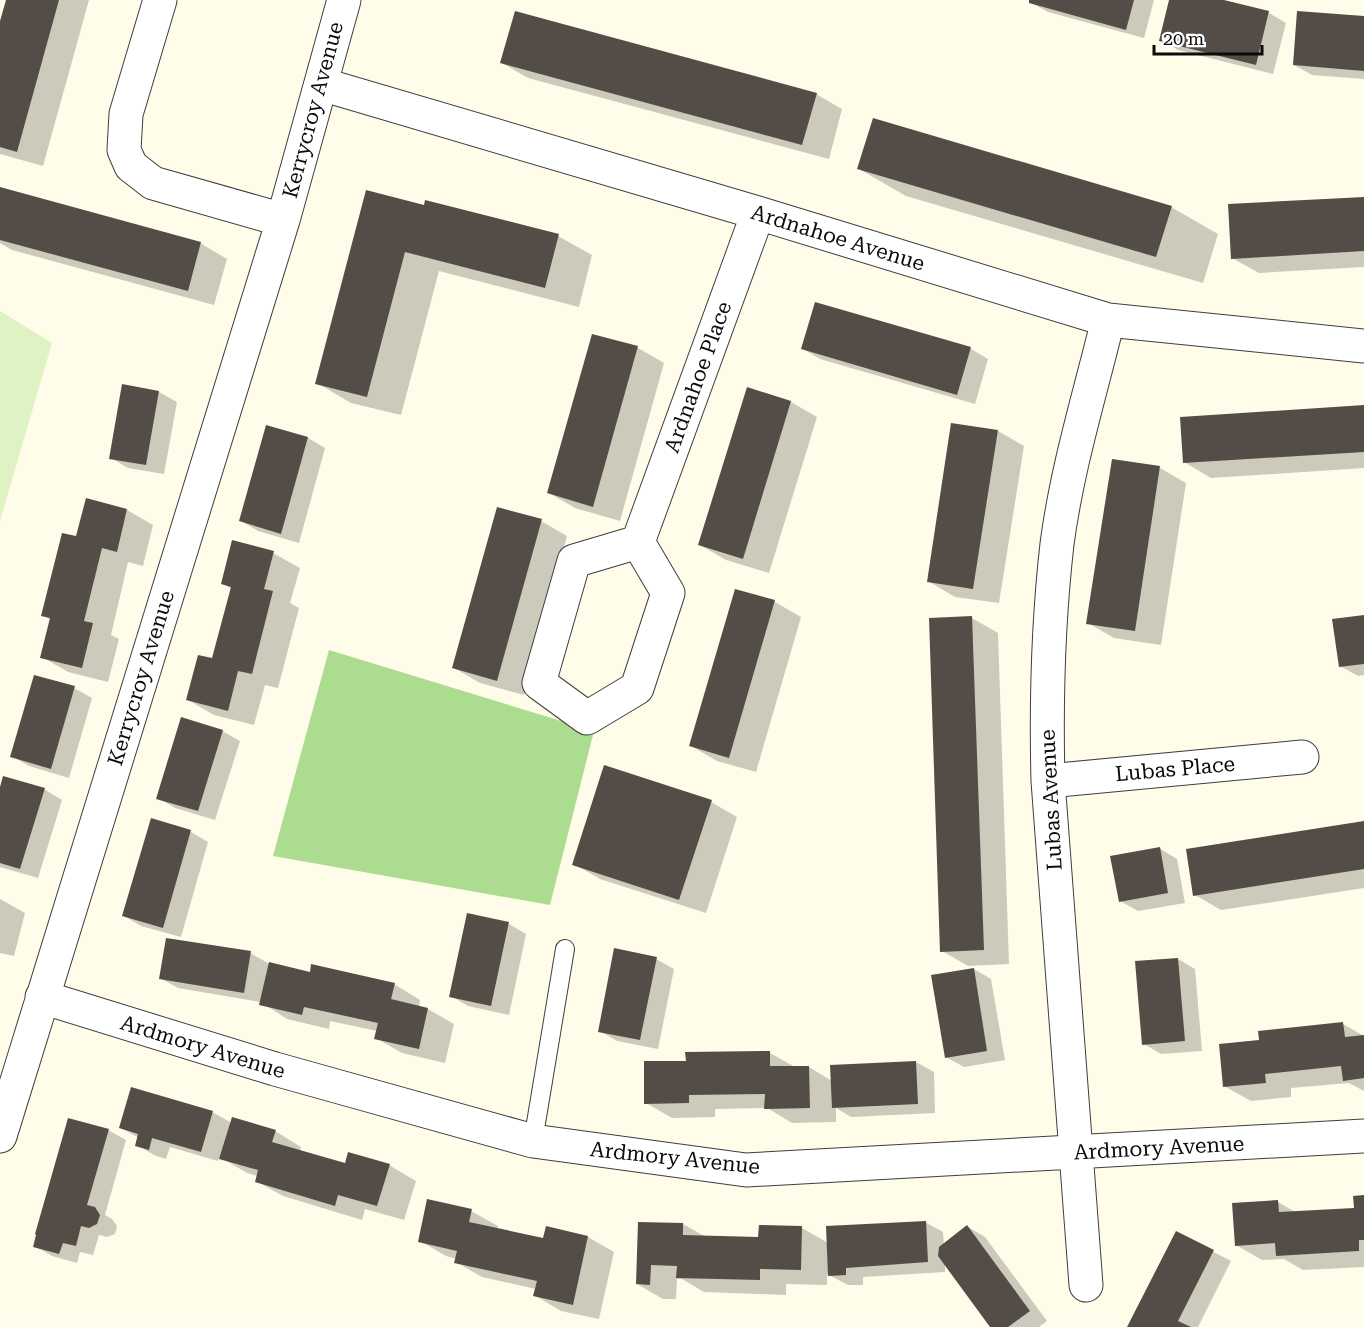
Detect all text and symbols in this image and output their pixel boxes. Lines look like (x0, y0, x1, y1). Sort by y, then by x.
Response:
scale bar (1154, 18, 1262, 56)
street label: Kerrycroy Avenue (278, 19, 348, 201)
text: 20 m (1163, 28, 1204, 49)
street label: Ardnahoe Avenue (748, 200, 928, 276)
street label: Ardnahoe Place (660, 298, 736, 456)
street label: Kerrycroy Avenue (103, 588, 179, 768)
street label: Lubas Avenue (1035, 729, 1067, 871)
street label: Lubas Place (1114, 752, 1236, 786)
street label: Ardmory Avenue (118, 1011, 288, 1083)
street label: Ardmory Avenue (1073, 1132, 1245, 1164)
street label: Ardmory Avenue (589, 1137, 761, 1179)

